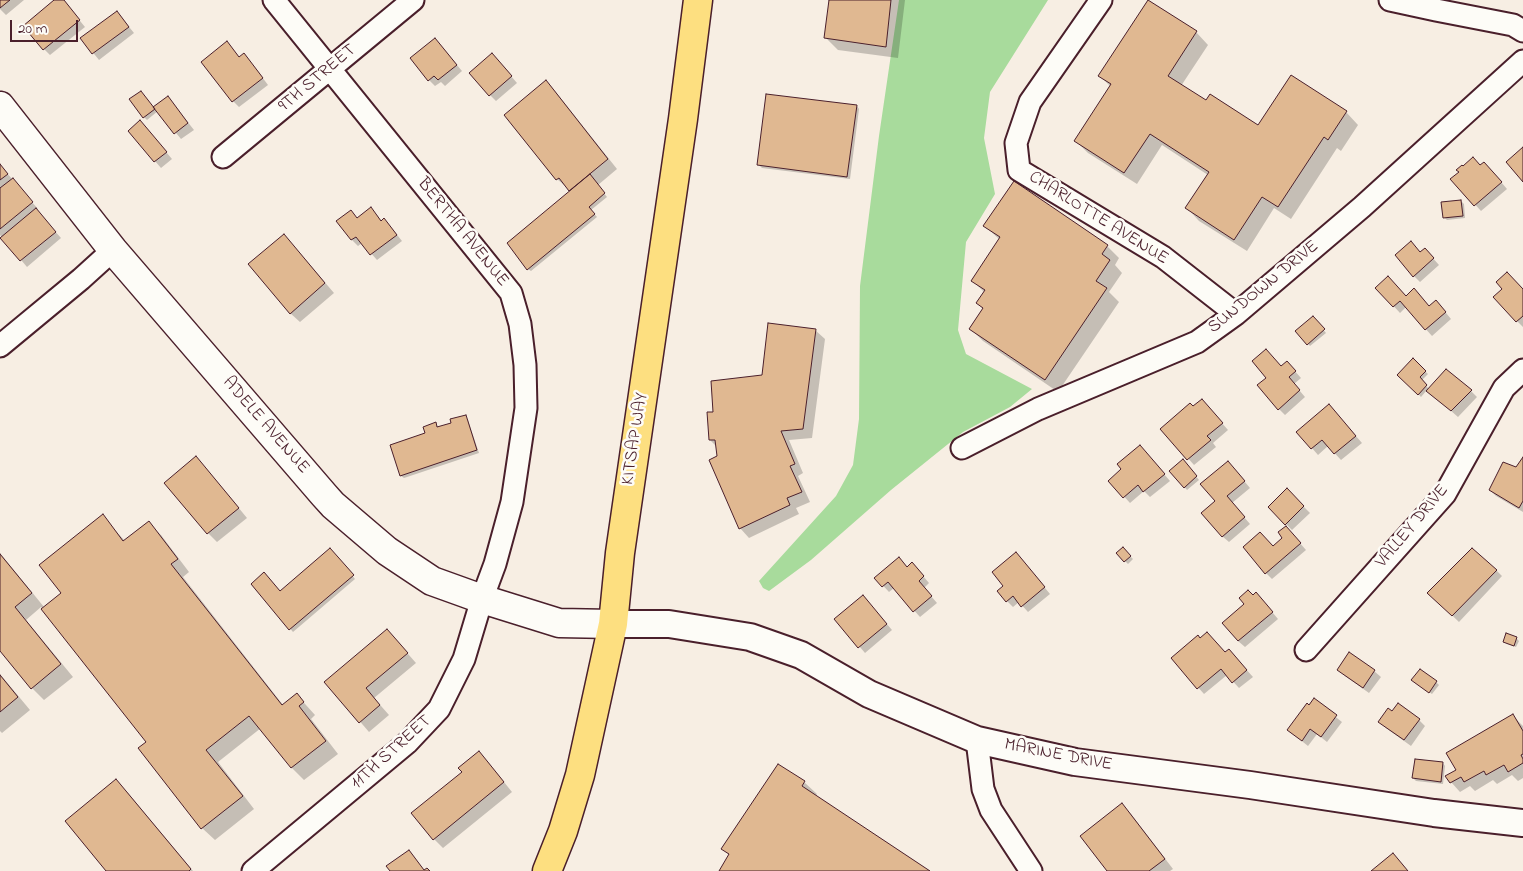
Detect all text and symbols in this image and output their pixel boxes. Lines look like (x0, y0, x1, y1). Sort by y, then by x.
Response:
scale bar (12, 10, 80, 42)
text: 20 m (18, 18, 47, 40)
street label: 9TH STREET (275, 40, 361, 118)
street label: CHARLOTTE AVENUE (1024, 167, 1172, 271)
street label: BERTHA AVENUE (411, 174, 513, 292)
street label: SUNDOWN DRIVE (1204, 237, 1324, 339)
street label: ADELE AVENUE (217, 373, 313, 479)
street label: KITSAP WAY (618, 391, 654, 487)
street label: VALLEY DRIVE (1372, 481, 1454, 573)
street label: 11TH STREET (347, 711, 437, 795)
street label: MARINE DRIVE (1002, 735, 1114, 777)

